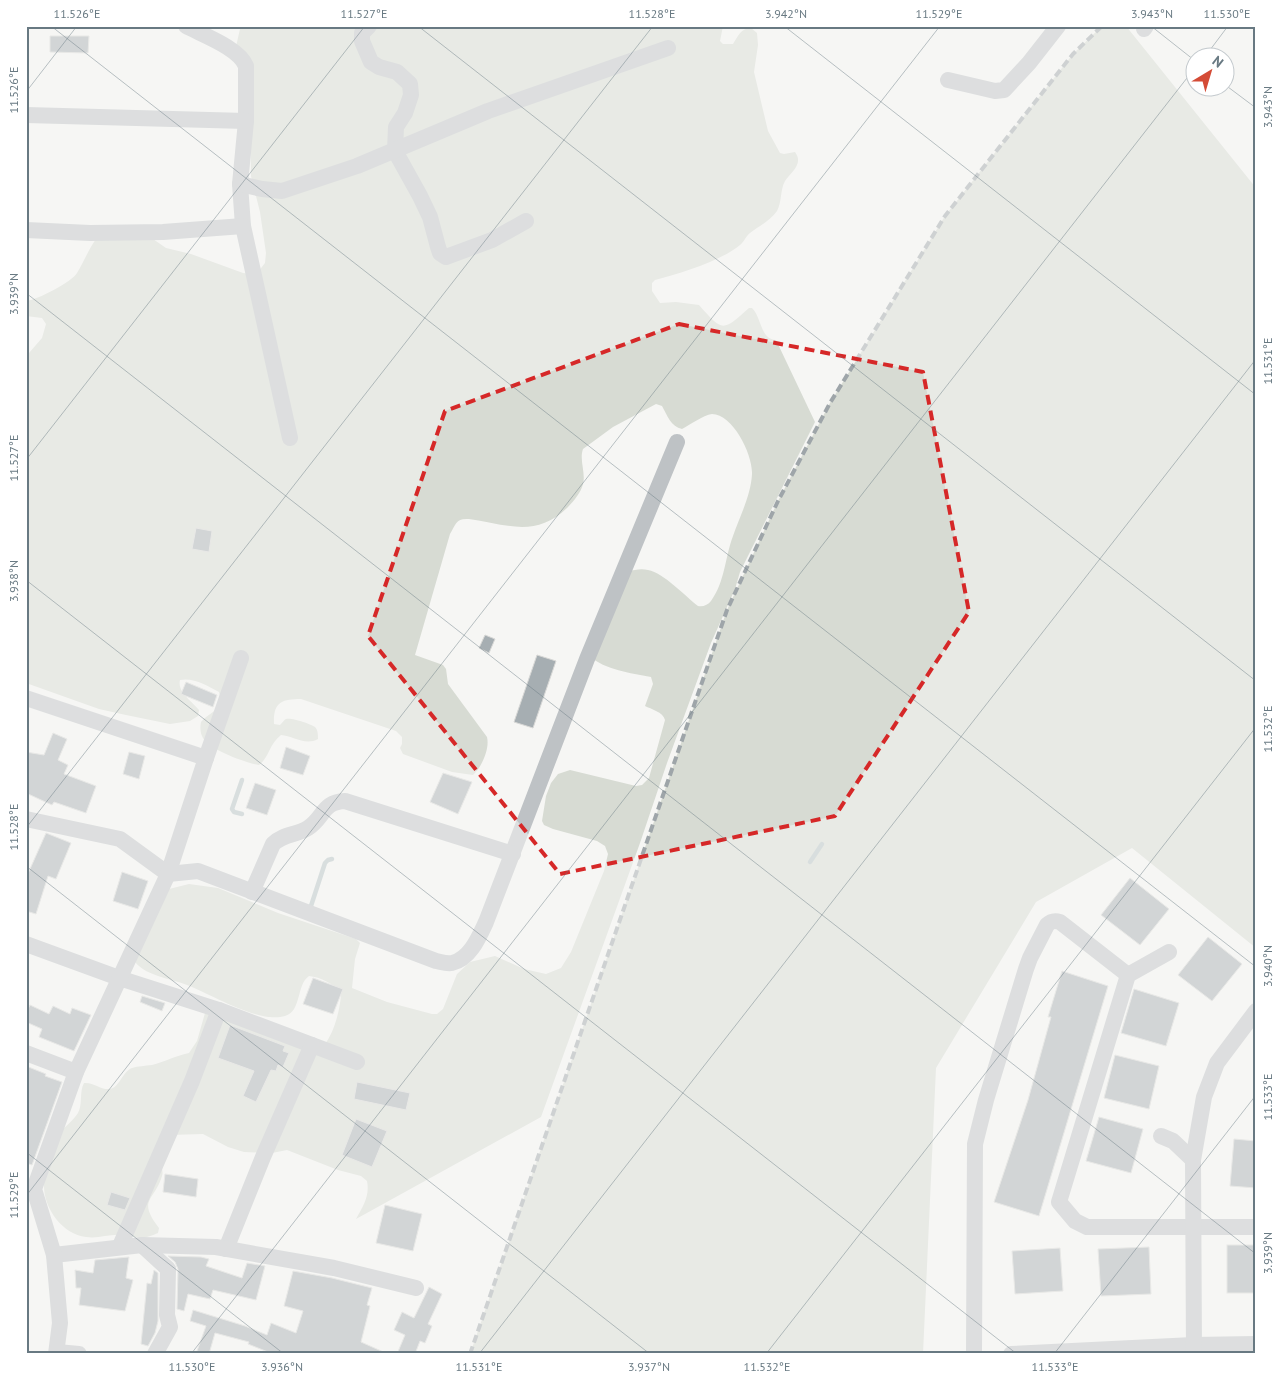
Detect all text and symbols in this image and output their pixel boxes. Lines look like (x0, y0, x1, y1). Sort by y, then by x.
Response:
text: 11.526°E (54, 6, 100, 21)
text: 11.527°E (341, 6, 387, 21)
text: 11.528°E (629, 6, 675, 21)
text: 3.942°N (765, 6, 807, 21)
text: 11.529°E (916, 6, 962, 21)
text: 3.943°N (1131, 6, 1173, 21)
text: 11.530°E (1204, 6, 1250, 21)
north arrow (1184, 48, 1234, 98)
text: N (1209, 52, 1227, 72)
text: 11.526°E (6, 67, 21, 113)
text: 3.943°N (1260, 86, 1275, 128)
text: 3.939°N (6, 273, 21, 315)
text: 11.531°E (1260, 338, 1275, 384)
text: 11.527°E (6, 435, 21, 481)
text: 3.938°N (6, 560, 21, 602)
text: 11.532°E (1260, 706, 1275, 752)
text: 11.528°E (6, 804, 21, 850)
text: 3.940°N (1260, 945, 1275, 987)
text: 11.533°E (1260, 1074, 1275, 1120)
text: 11.529°E (6, 1172, 21, 1218)
text: 3.939°N (1260, 1232, 1275, 1274)
text: 11.530°E (169, 1359, 215, 1374)
text: 3.936°N (261, 1359, 303, 1374)
text: 11.531°E (456, 1359, 502, 1374)
text: 3.937°N (628, 1359, 670, 1374)
text: 11.532°E (744, 1359, 790, 1374)
text: 11.533°E (1032, 1359, 1078, 1374)

